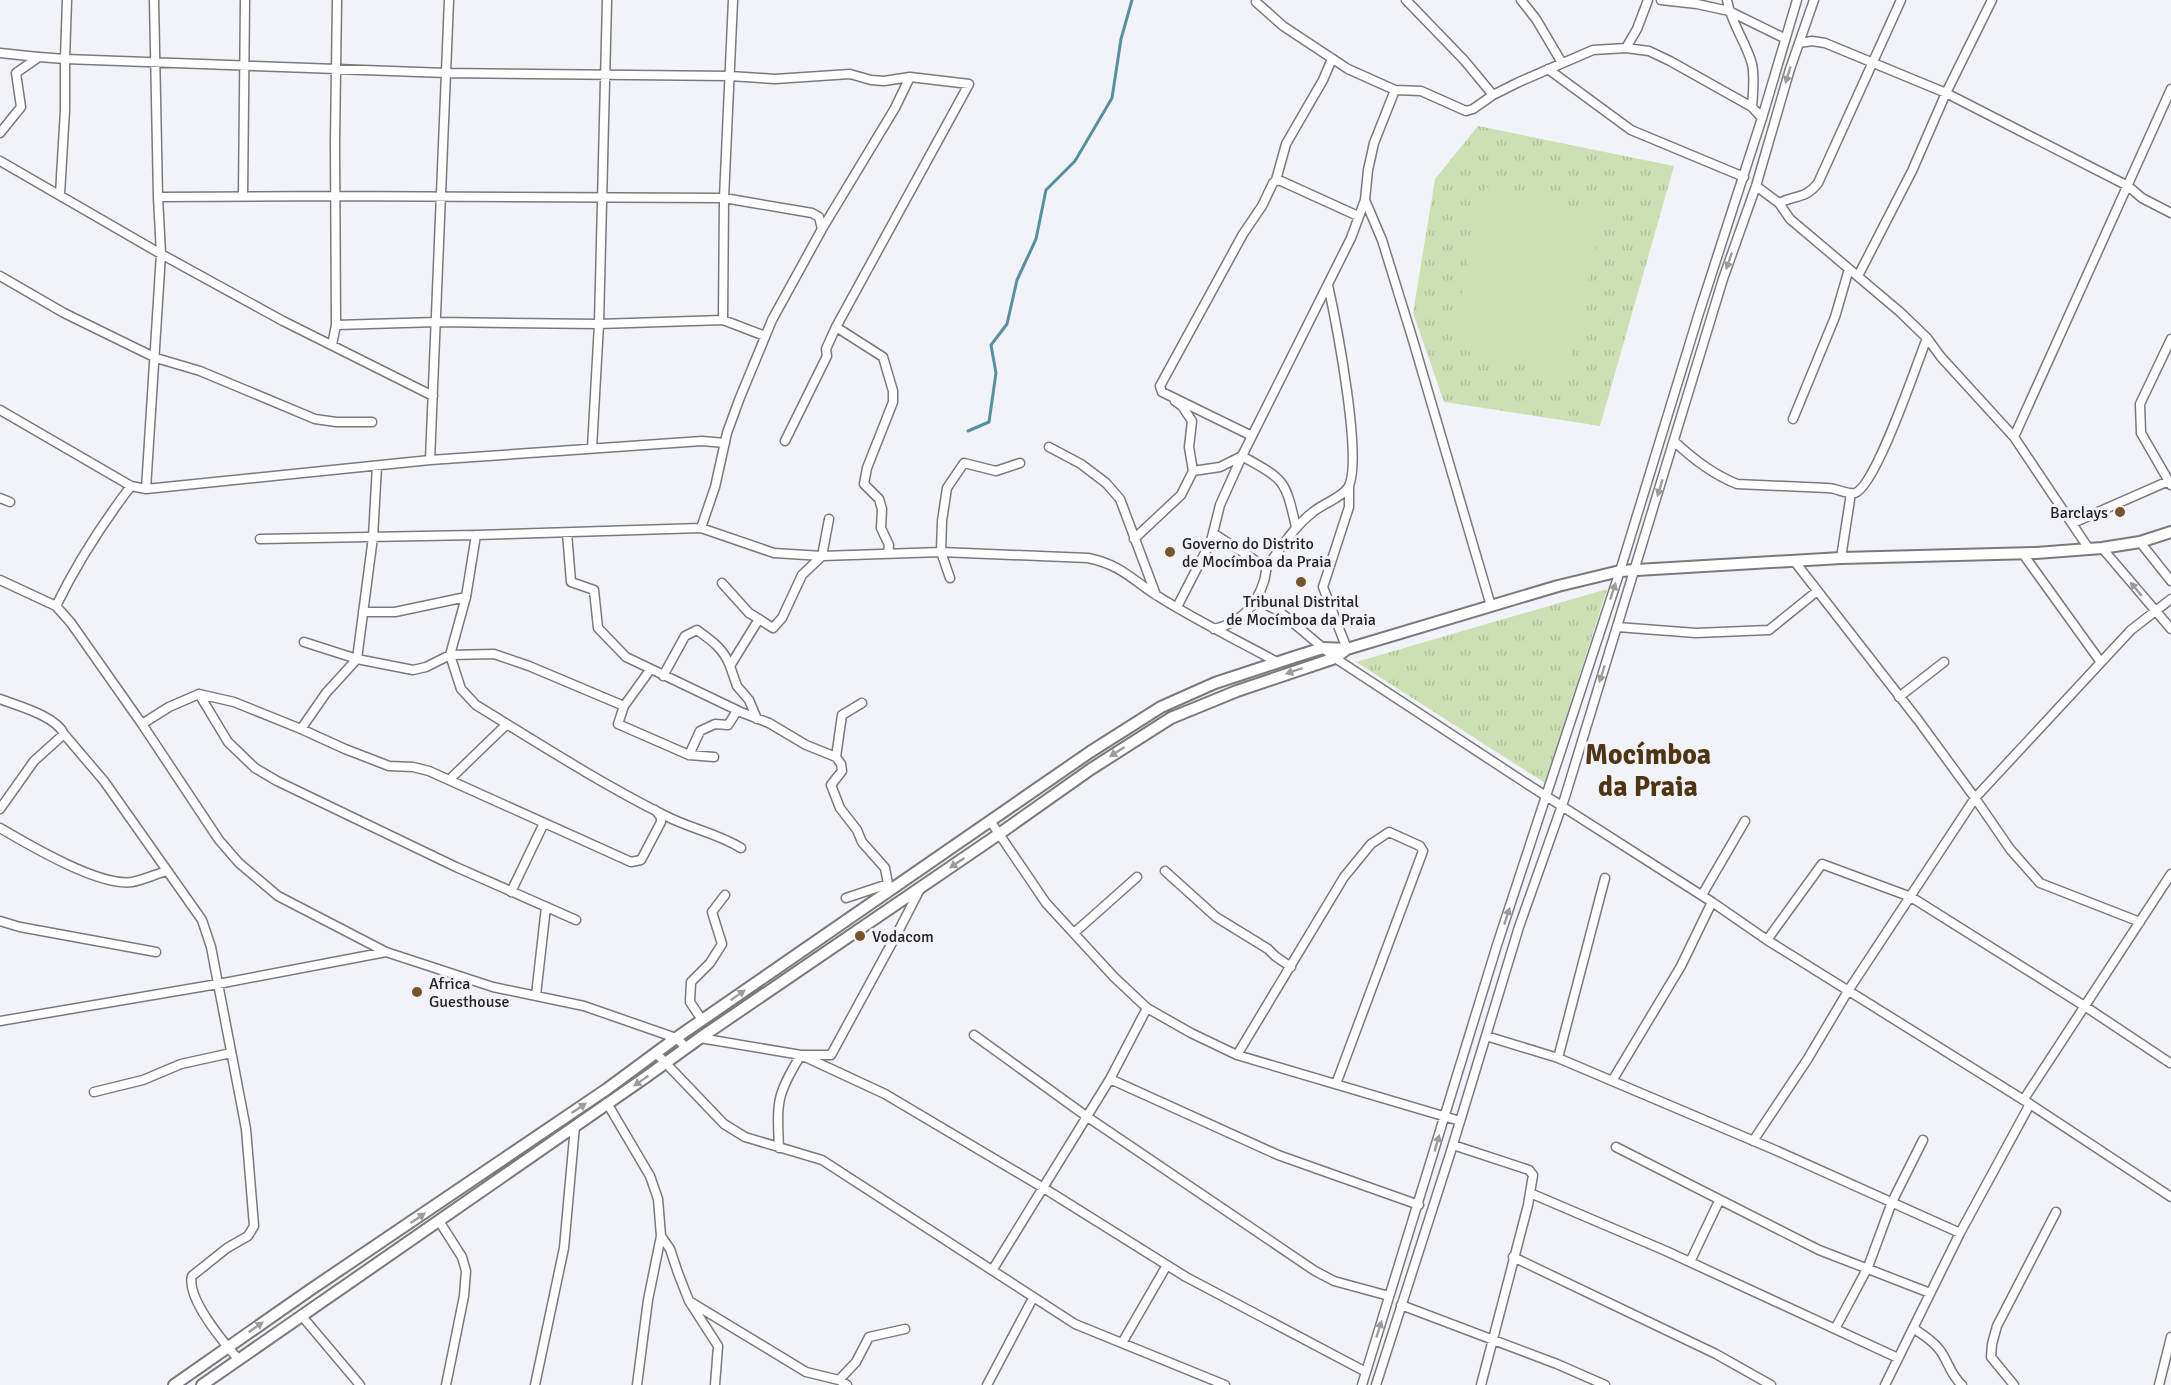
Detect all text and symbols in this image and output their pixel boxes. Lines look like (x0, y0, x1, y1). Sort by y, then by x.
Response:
one-way arrow (1783, 66, 1792, 84)
one-way arrow (1724, 252, 1734, 270)
one-way arrow (1655, 479, 1664, 497)
place label: Barclays (2050, 503, 2108, 523)
marker: Barclays (2113, 505, 2127, 519)
place label: Governo do Distrito de Mocímboa da Praia (1182, 534, 1332, 572)
marker: Governo do Distrito de Mocímboa da Praia (1163, 545, 1177, 559)
marker: Tribunal Distrital de Mocímboa da Praia (1294, 575, 1308, 589)
one-way arrow (1609, 582, 1619, 600)
one-way arrow (2130, 582, 2143, 597)
place label: Tribunal Distrital de Mocímboa da Praia (1226, 592, 1376, 630)
one-way arrow (1596, 665, 1606, 683)
one-way arrow (1285, 667, 1303, 677)
district label: Mocímboa da Praia (1585, 738, 1711, 804)
one-way arrow (1110, 746, 1126, 758)
one-way arrow (949, 857, 965, 868)
one-way arrow (1503, 907, 1512, 925)
place label: Vodacom (872, 927, 934, 947)
marker: Vodacom (853, 929, 867, 943)
place label: Africa Guesthouse (429, 974, 509, 1012)
marker: Africa Guesthouse (410, 985, 424, 999)
one-way arrow (729, 989, 745, 1001)
one-way arrow (633, 1075, 649, 1087)
one-way arrow (571, 1103, 587, 1114)
one-way arrow (1433, 1134, 1442, 1152)
one-way arrow (409, 1212, 425, 1224)
one-way arrow (1375, 1320, 1384, 1338)
one-way arrow (248, 1321, 264, 1333)

